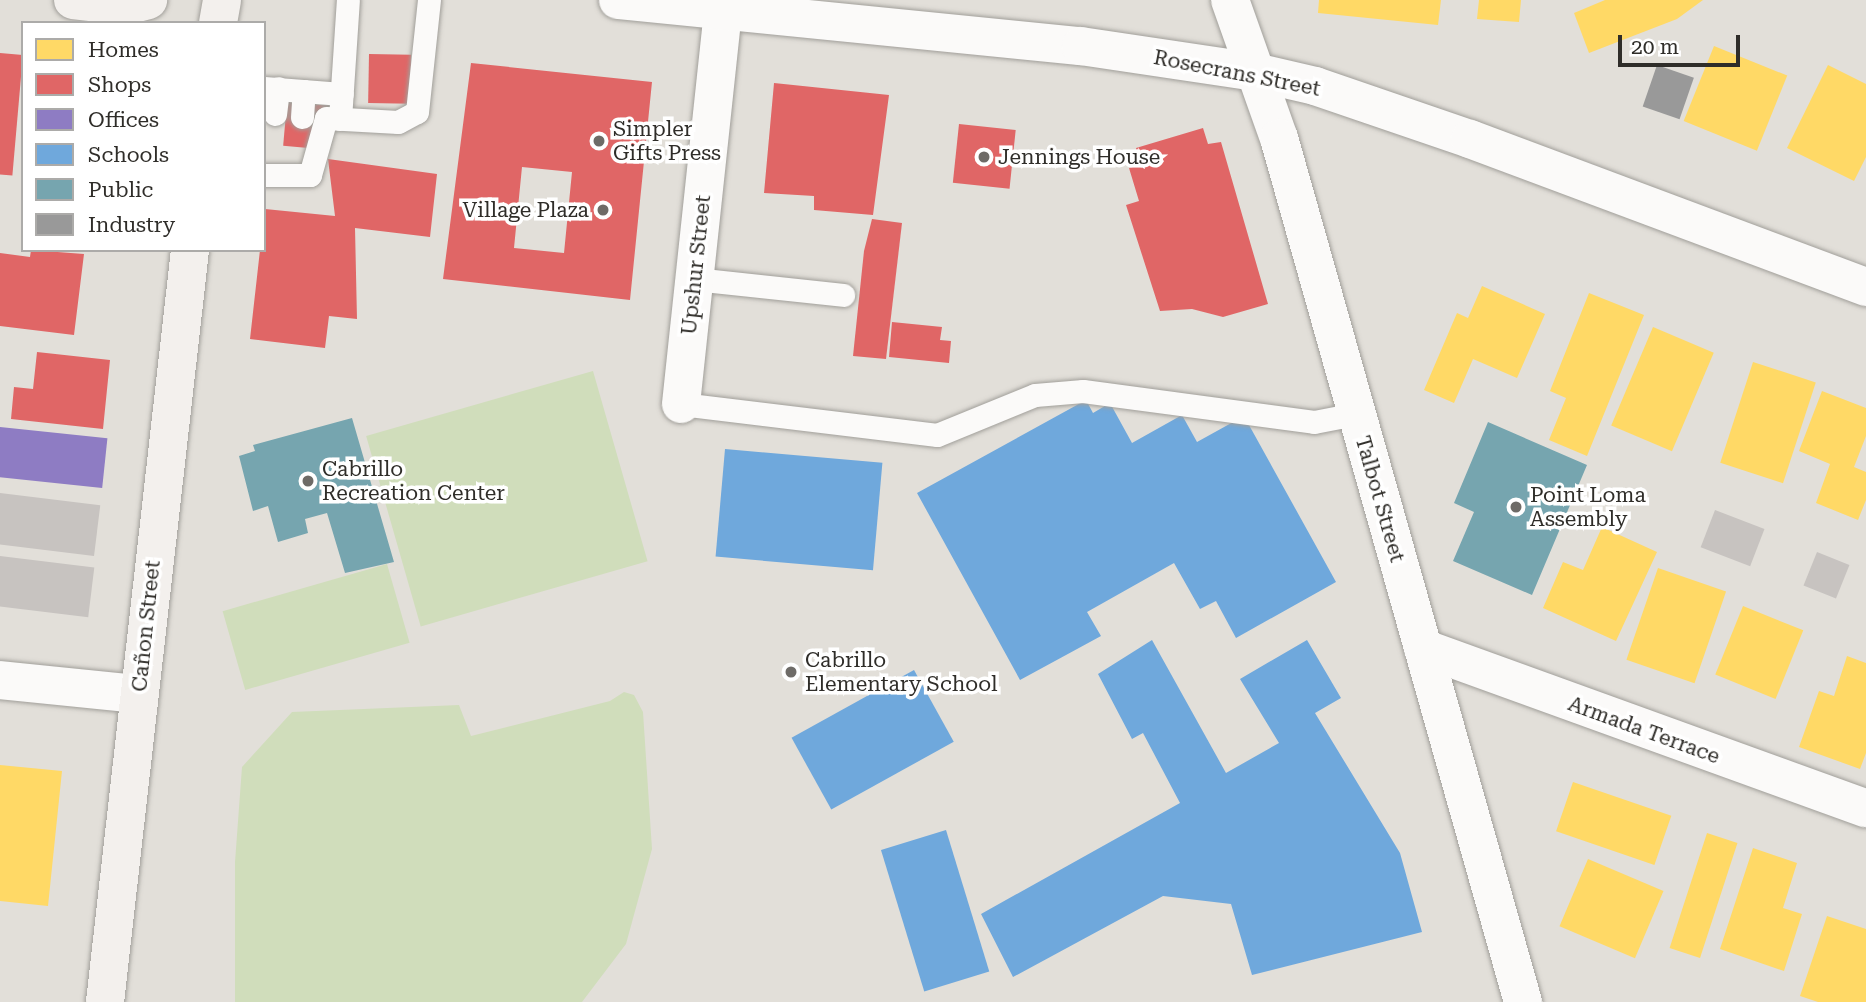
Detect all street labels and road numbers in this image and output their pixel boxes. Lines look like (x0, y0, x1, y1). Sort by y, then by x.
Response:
street label: Rosecrans Street (1152, 44, 1322, 102)
street label: Upshur Street (676, 194, 716, 336)
street label: Talbot Street (1350, 433, 1410, 565)
street label: Cañon Street (127, 559, 165, 693)
street label: Armada Terrace (1565, 691, 1723, 769)

